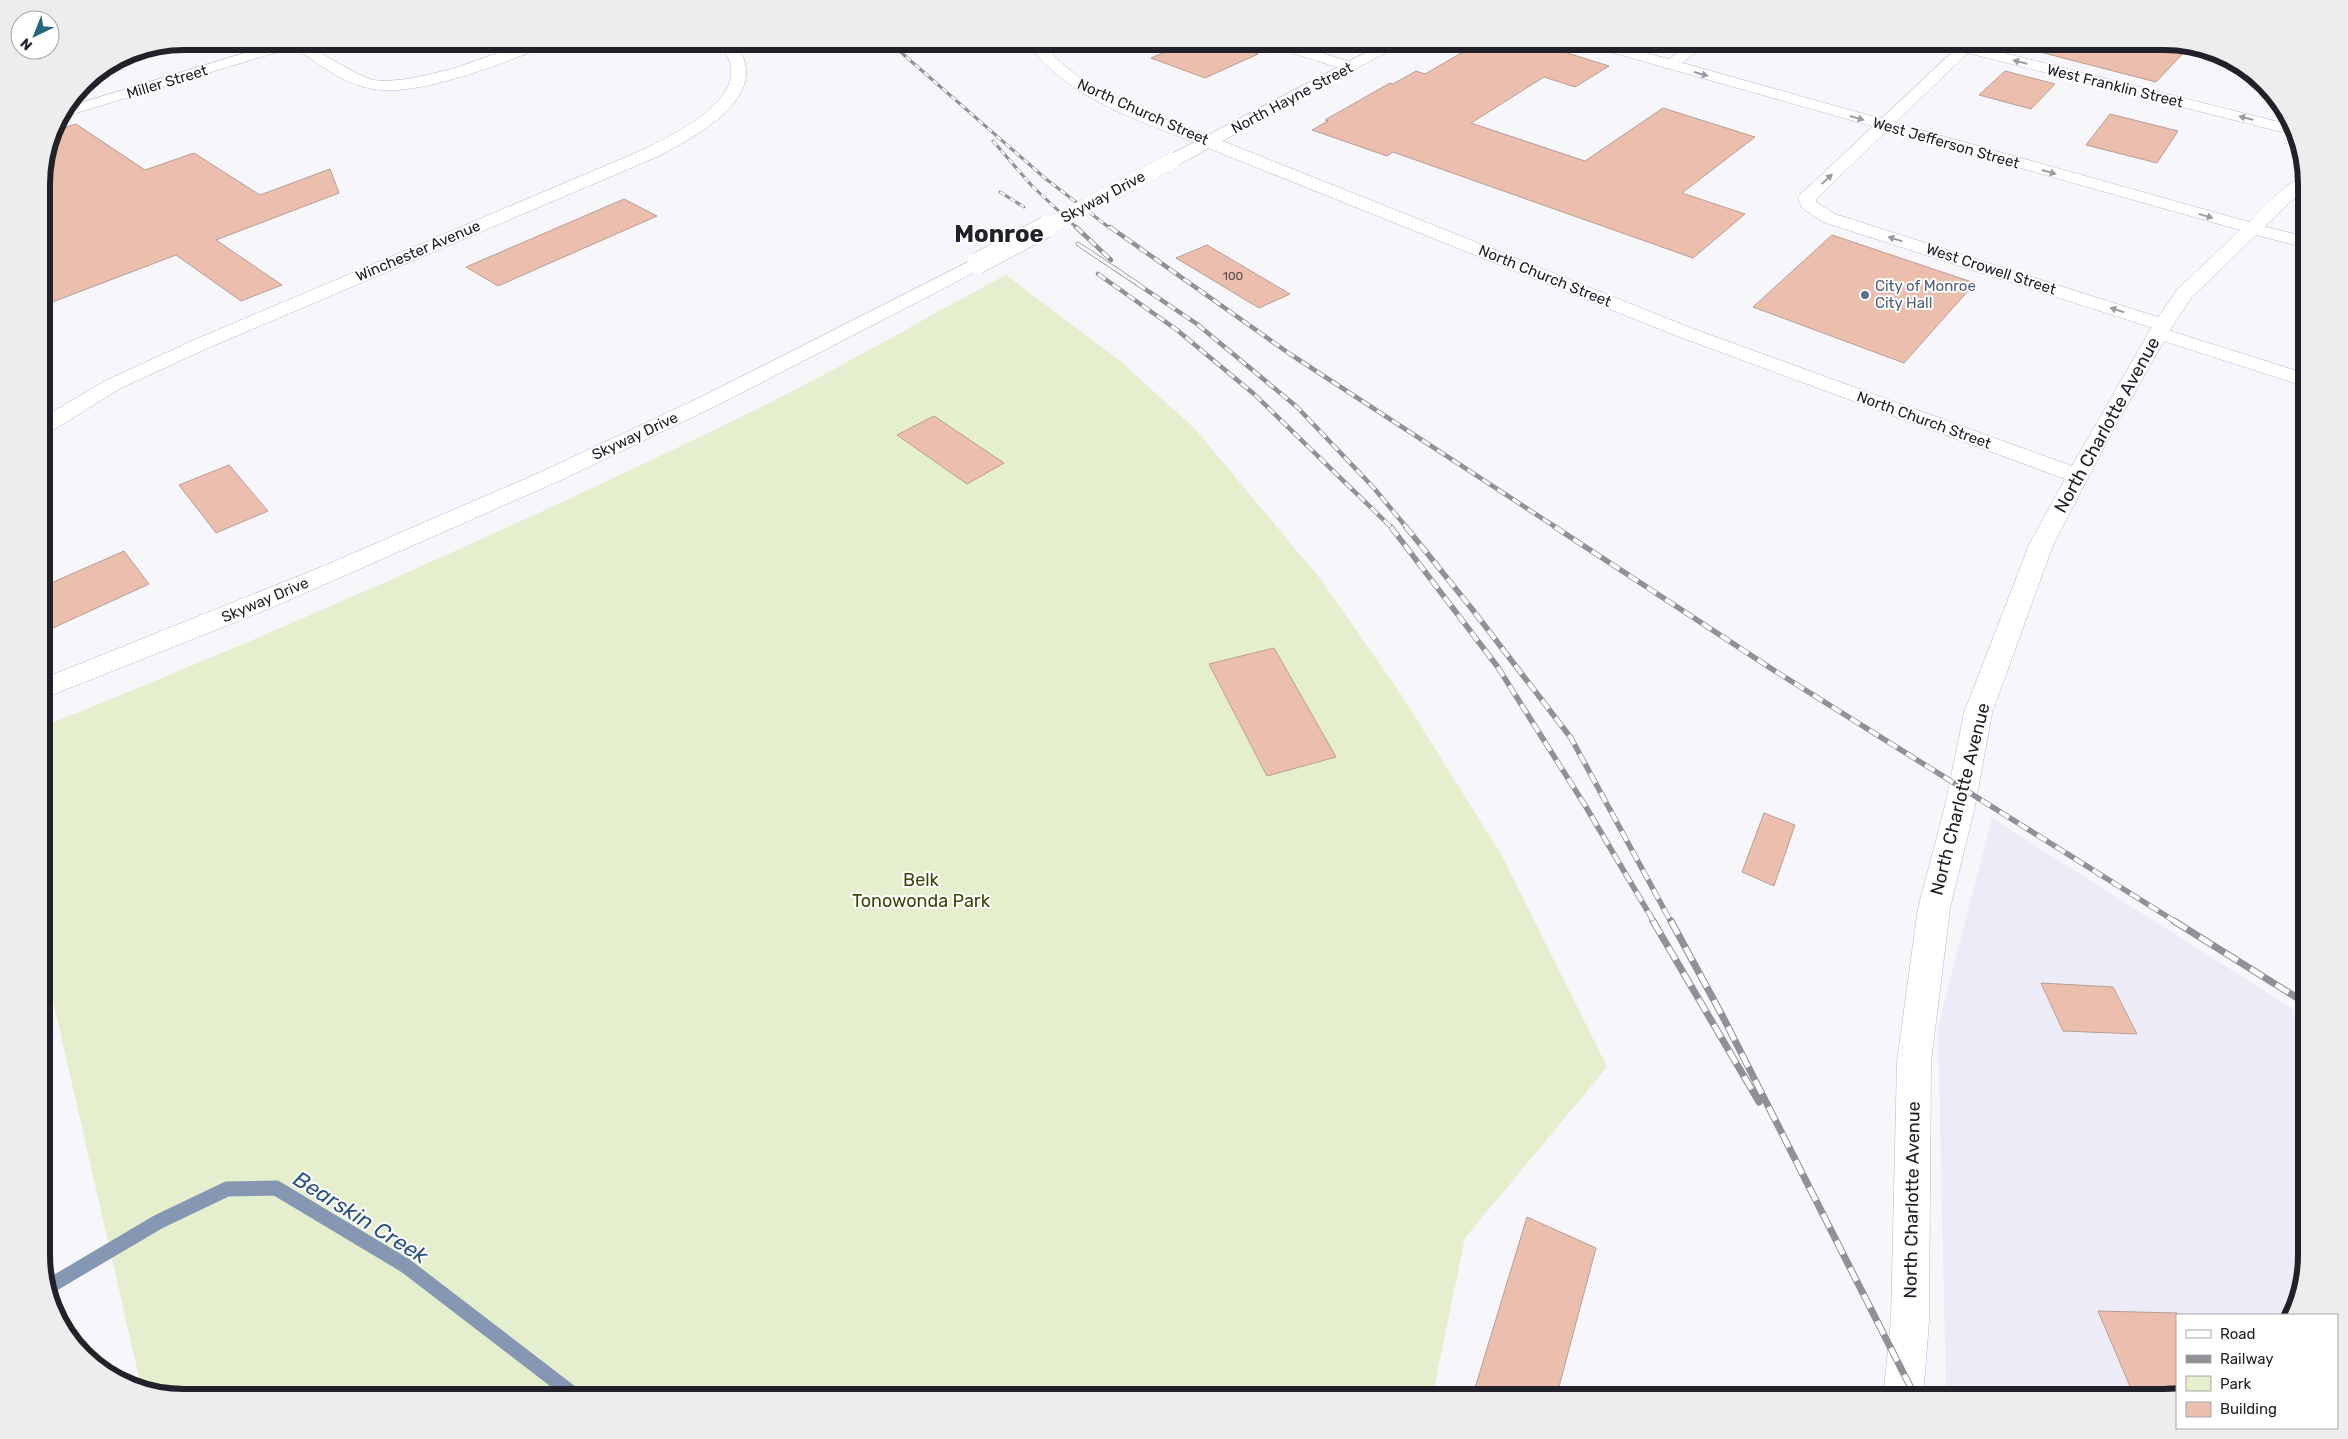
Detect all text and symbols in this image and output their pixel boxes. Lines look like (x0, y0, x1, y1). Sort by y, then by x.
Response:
north arrow (10, 10, 60, 60)
text: N (17, 34, 36, 54)
street label: North Hayne Street (1228, 58, 1356, 138)
one-way arrow (2012, 58, 2027, 66)
street label: West Franklin Street (2045, 60, 2185, 112)
street label: Miller Street (124, 61, 210, 103)
one-way arrow (1693, 70, 1708, 78)
street label: North Church Street (1075, 75, 1211, 149)
street label: West Jefferson Street (1871, 113, 2022, 173)
one-way arrow (1850, 114, 1865, 122)
one-way arrow (2238, 114, 2253, 122)
street label: Skyway Drive (1058, 167, 1148, 227)
one-way arrow (2042, 168, 2057, 176)
one-way arrow (1821, 173, 1833, 185)
one-way arrow (2198, 212, 2213, 220)
street label: Winchester Avenue (353, 217, 483, 285)
district label: Monroe (954, 220, 1044, 248)
one-way arrow (1887, 235, 1902, 243)
street label: West Crowell Street (1924, 239, 2058, 299)
street label: North Church Street (1476, 241, 1614, 311)
house number: 100 (1223, 269, 1243, 283)
place label: City of Monroe City Hall (1875, 277, 1976, 312)
marker: City of Monroe City Hall (1859, 289, 1871, 301)
one-way arrow (2109, 305, 2124, 313)
street label: North Charlotte Avenue (2049, 333, 2165, 517)
street label: North Church Street (1854, 387, 1994, 453)
street label: Skyway Drive (589, 408, 681, 464)
street label: Skyway Drive (219, 574, 311, 626)
street label: North Charlotte Avenue (1925, 700, 1995, 898)
park label: Belk Tonowonda Park (852, 869, 991, 912)
street label: North Charlotte Avenue (1899, 1101, 1925, 1299)
water label: Bearskin Creek (288, 1165, 434, 1270)
legend (2176, 1314, 2338, 1429)
text: Road (2220, 1325, 2256, 1343)
text: Railway (2220, 1350, 2274, 1368)
text: Park (2220, 1375, 2251, 1393)
text: Building (2220, 1400, 2277, 1418)

